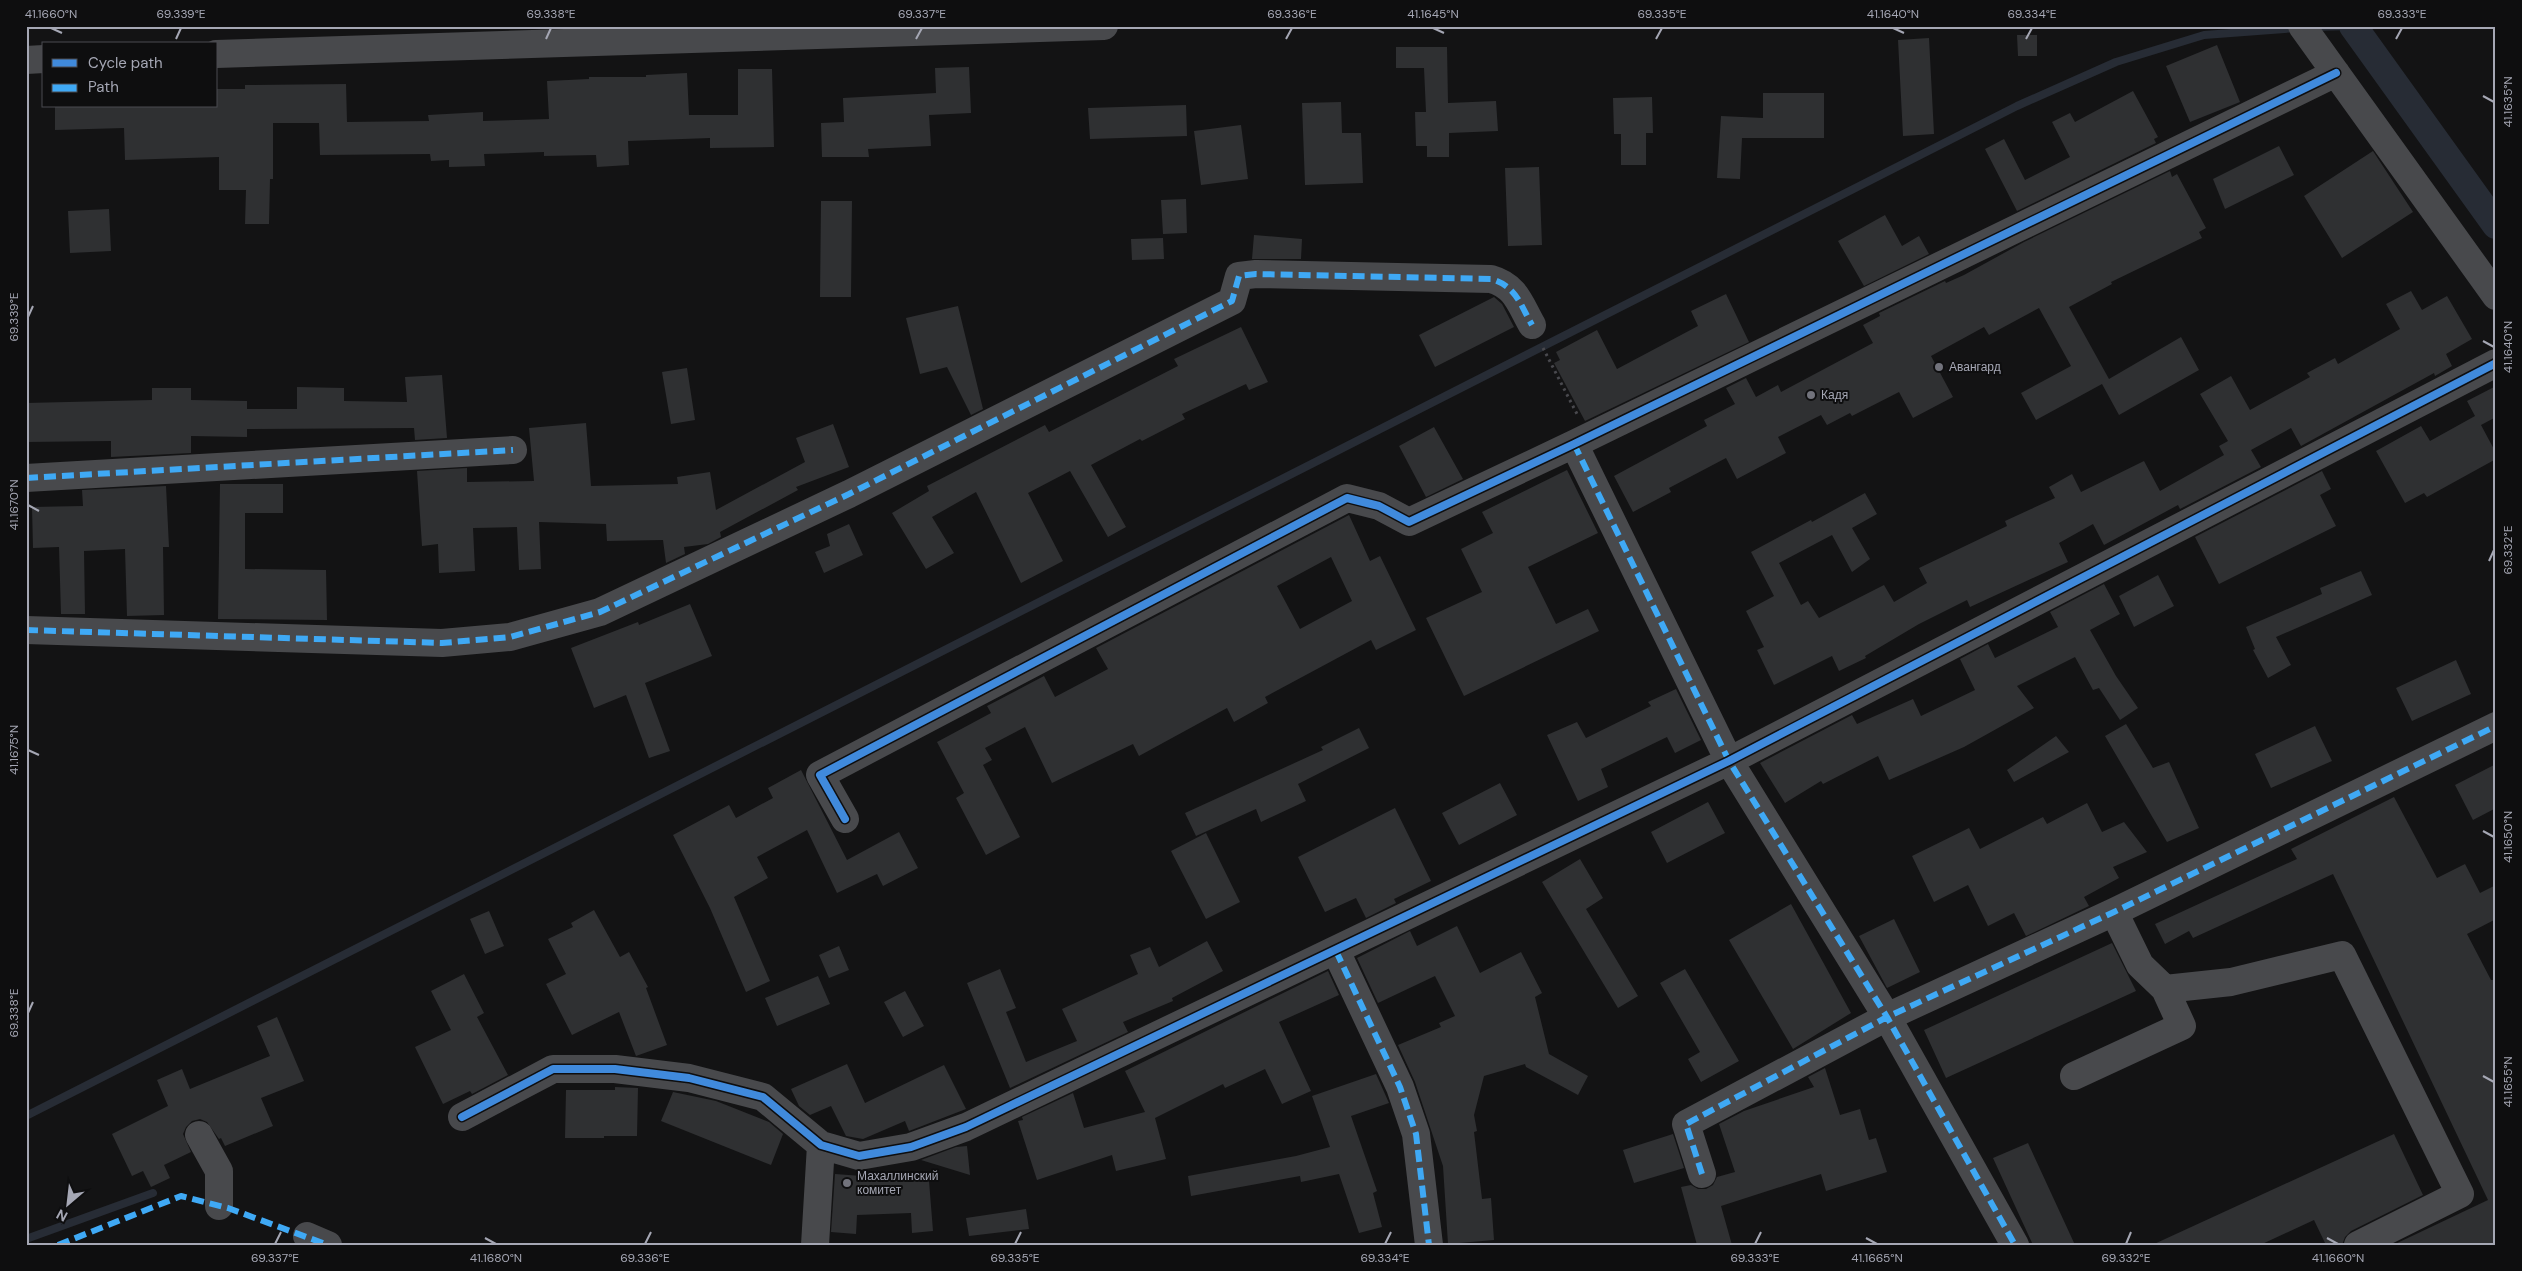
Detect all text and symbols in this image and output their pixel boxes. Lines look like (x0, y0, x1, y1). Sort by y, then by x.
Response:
text: 41.1660°N (25, 6, 77, 22)
text: 69.339°E (156, 6, 206, 22)
text: 69.338°E (526, 6, 576, 22)
text: 69.337°E (898, 6, 946, 22)
text: 69.336°E (1267, 6, 1317, 22)
text: 41.1645°N (1407, 6, 1459, 22)
text: 69.335°E (1637, 6, 1687, 22)
text: 41.1640°N (1867, 6, 1919, 22)
text: 69.334°E (2007, 6, 2057, 22)
text: 69.333°E (2377, 6, 2427, 22)
legend (42, 42, 218, 108)
text: Cycle path (88, 53, 163, 73)
text: 41.1635°N (2500, 76, 2516, 128)
text: Path (88, 77, 119, 97)
text: 69.339°E (6, 292, 22, 342)
text: 41.1640°N (2500, 321, 2516, 373)
place label: Авангард (1949, 359, 2001, 375)
marker: Авангард (1933, 361, 1945, 373)
place label: Кадя (1821, 387, 1848, 403)
marker: Кадя (1805, 389, 1817, 401)
text: 41.1670°N (6, 480, 22, 530)
text: 69.332°E (2500, 525, 2516, 574)
text: 41.1675°N (6, 725, 22, 775)
text: 41.1650°N (2500, 811, 2516, 863)
text: 69.338°E (6, 988, 22, 1038)
text: 41.1655°N (2500, 1056, 2516, 1108)
place label: Махаллинский комитет (857, 1168, 938, 1198)
marker: Махаллинский комитет (841, 1177, 853, 1189)
north arrow (42, 1178, 92, 1228)
text: N (53, 1205, 71, 1226)
text: 69.337°E (251, 1250, 299, 1266)
text: 41.1680°N (470, 1250, 522, 1266)
text: 69.336°E (620, 1250, 670, 1266)
text: 69.335°E (990, 1250, 1040, 1266)
text: 69.334°E (1360, 1250, 1410, 1266)
text: 69.333°E (1730, 1250, 1780, 1266)
text: 41.1665°N (1851, 1250, 1903, 1266)
text: 69.332°E (2102, 1250, 2151, 1266)
text: 41.1660°N (2312, 1250, 2364, 1266)

